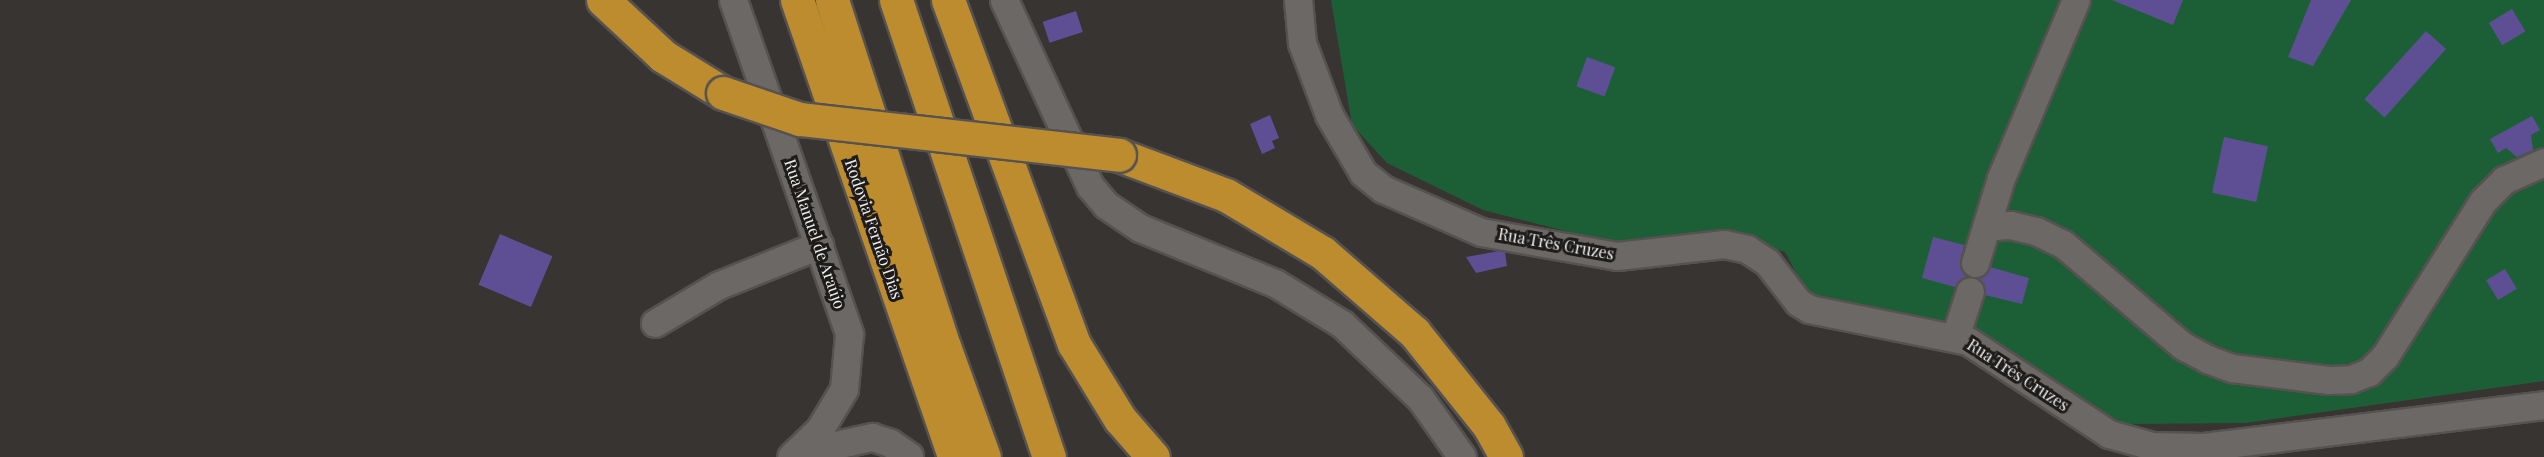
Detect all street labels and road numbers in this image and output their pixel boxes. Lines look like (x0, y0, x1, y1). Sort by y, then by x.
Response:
street label: Rua Manuel de Araújo (780, 156, 850, 312)
street label: Rodovia Fernão Dias (841, 156, 907, 302)
street label: Rua Três Cruzes (1496, 224, 1616, 264)
street label: Rua Três Cruzes (1963, 335, 2073, 415)

